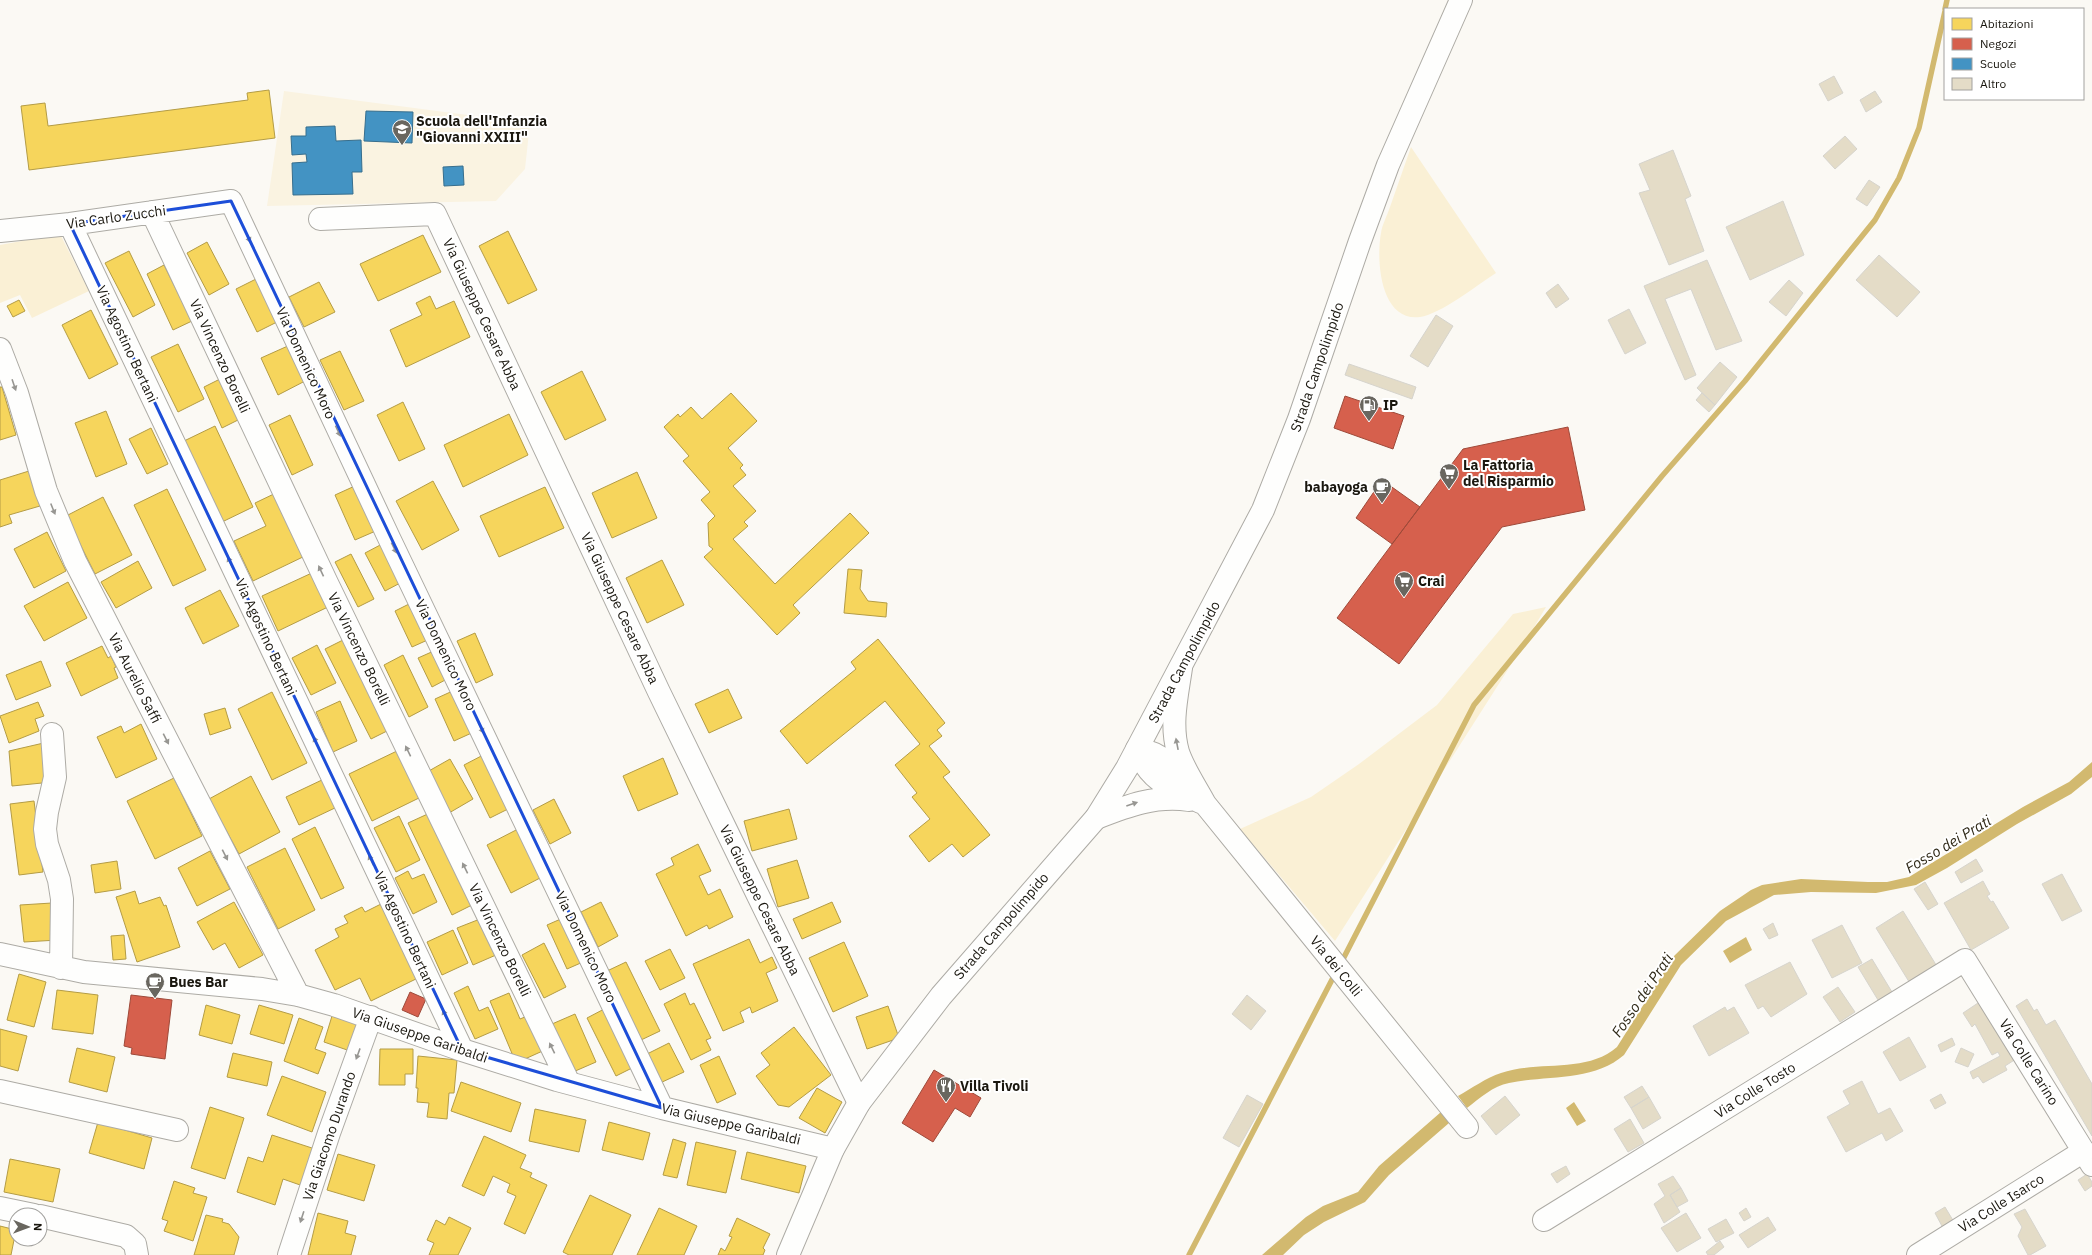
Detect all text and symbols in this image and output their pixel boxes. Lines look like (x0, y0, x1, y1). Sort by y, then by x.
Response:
legend (1944, 8, 2084, 100)
text: Abitazioni (1980, 16, 2033, 31)
text: Negozi (1980, 36, 2017, 51)
text: Scuole (1980, 56, 2017, 71)
text: Altro (1980, 76, 2006, 91)
place label: Scuola dell'Infanzia "Giovanni XXIII" (416, 112, 547, 146)
school or university icon: Scuola dell'Infanzia "Giovanni XXIII" (391, 118, 413, 146)
street label: Via Carlo Zucchi (65, 201, 167, 233)
one-way arrow (245, 231, 251, 242)
street label: Via Giuseppe Cesare Abba (439, 235, 525, 393)
street label: Via Agostino Bertani (92, 283, 162, 405)
street label: Via Vincenzo Borelli (186, 296, 254, 416)
street label: Strada Campolimpido (1286, 300, 1348, 434)
street label: Via Domenico Moro (272, 304, 340, 422)
one-way arrow (11, 380, 17, 392)
fuel station icon: IP (1358, 394, 1380, 422)
place label: IP (1383, 396, 1398, 414)
one-way arrow (335, 425, 341, 436)
place label: La Fattoria del Risparmio (1463, 456, 1554, 490)
supermarket icon: La Fattoria del Risparmio (1438, 462, 1460, 490)
cafe icon: babayoga (1371, 476, 1393, 504)
place label: babayoga (1304, 478, 1368, 496)
one-way arrow (50, 504, 56, 515)
street label: Via Giuseppe Cesare Abba (577, 529, 663, 687)
one-way arrow (390, 543, 397, 554)
one-way arrow (227, 556, 233, 567)
one-way arrow (318, 566, 324, 577)
supermarket icon: Crai (1393, 570, 1415, 598)
place label: Crai (1418, 572, 1445, 590)
street label: Via Agostino Bertani (231, 576, 301, 698)
street label: Via Vincenzo Borelli (324, 589, 394, 709)
street label: Via Domenico Moro (411, 596, 481, 714)
street label: Strada Campolimpido (1144, 598, 1224, 726)
street label: Via Aurelio Saffi (105, 630, 165, 726)
one-way arrow (478, 722, 484, 734)
one-way arrow (163, 733, 169, 745)
one-way arrow (313, 737, 319, 748)
one-way arrow (1173, 738, 1179, 750)
one-way arrow (405, 746, 411, 757)
one-way arrow (1127, 801, 1139, 807)
water label: Fosso dei Prati (1901, 811, 1995, 877)
street label: Via Giuseppe Cesare Abba (716, 822, 805, 979)
one-way arrow (222, 849, 229, 860)
one-way arrow (368, 854, 374, 865)
one-way arrow (462, 863, 468, 874)
street label: Via Agostino Bertani (370, 869, 440, 991)
street label: Strada Campolimpido (950, 869, 1052, 983)
street label: Via Vincenzo Borelli (465, 880, 535, 1000)
street label: Via Domenico Moro (551, 888, 621, 1006)
street label: Via dei Colli (1306, 932, 1366, 1000)
water label: Fosso dei Prati (1607, 949, 1677, 1041)
cafe icon: Bues Bar (144, 971, 166, 999)
place label: Bues Bar (169, 973, 228, 991)
street label: Via Giuseppe Garibaldi (350, 1003, 490, 1067)
one-way arrow (442, 1009, 448, 1021)
street label: Via Colle Carino (1995, 1015, 2063, 1109)
one-way arrow (549, 1043, 555, 1054)
one-way arrow (354, 1048, 360, 1060)
street label: Via Colle Tosto (1711, 1058, 1799, 1122)
street label: Via Giacomo Durando (298, 1069, 360, 1203)
restaurant icon: Villa Tivoli (935, 1075, 957, 1103)
place label: Villa Tivoli (960, 1077, 1029, 1095)
street label: Via Giuseppe Garibaldi (660, 1099, 802, 1149)
street label: Via Colle Isarco (1955, 1169, 2047, 1237)
north arrow (8, 1207, 48, 1247)
one-way arrow (299, 1211, 305, 1223)
text: N (31, 1223, 45, 1231)

